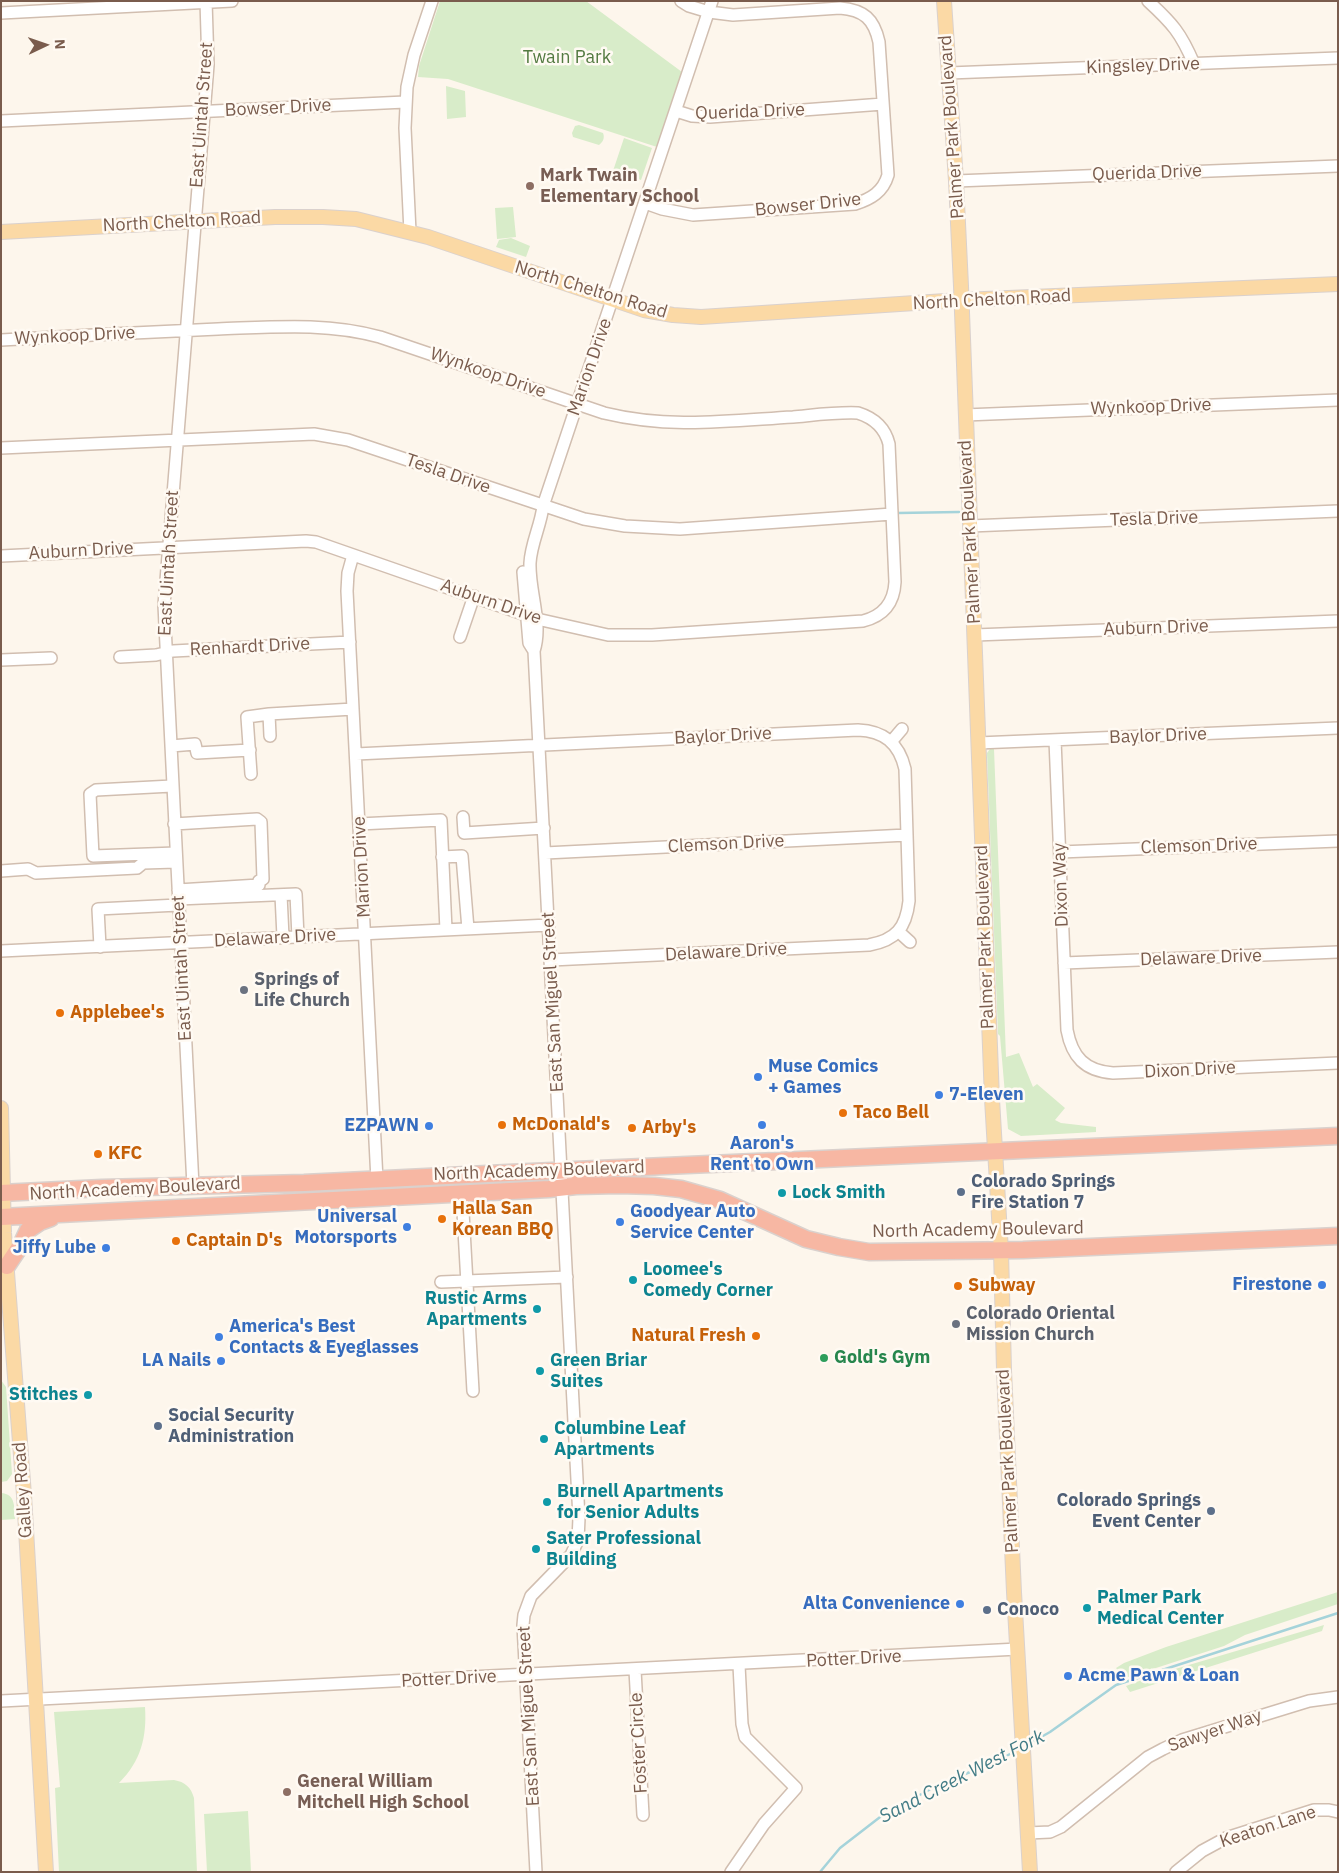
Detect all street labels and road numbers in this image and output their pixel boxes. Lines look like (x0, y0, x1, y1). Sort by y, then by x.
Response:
street label: Palmer Park Boulevard (935, 34, 969, 220)
street label: East Uintah Street (186, 41, 218, 189)
street label: Kingsley Drive (1086, 53, 1200, 79)
street label: Bowser Drive (224, 94, 332, 122)
street label: Querida Drive (695, 99, 805, 125)
street label: Querida Drive (1092, 160, 1202, 186)
street label: Bowser Drive (754, 189, 862, 221)
street label: North Chelton Road (102, 207, 262, 237)
street label: North Chelton Road (512, 256, 670, 324)
street label: North Chelton Road (912, 285, 1072, 315)
street label: Marion Drive (563, 315, 617, 419)
street label: Wynkoop Drive (14, 322, 136, 350)
street label: Wynkoop Drive (427, 343, 549, 403)
street label: Wynkoop Drive (1090, 394, 1212, 420)
street label: Palmer Park Boulevard (954, 439, 986, 625)
street label: Tesla Drive (403, 449, 493, 499)
street label: East Uintah Street (154, 490, 184, 636)
street label: Tesla Drive (1109, 507, 1199, 531)
street label: Auburn Drive (28, 537, 134, 565)
street label: Auburn Drive (438, 575, 544, 629)
street label: Auburn Drive (1103, 615, 1209, 641)
street label: Renhardt Drive (189, 633, 311, 661)
street label: Baylor Drive (674, 723, 772, 749)
street label: Baylor Drive (1109, 723, 1207, 749)
street label: Marion Drive (349, 816, 375, 918)
street label: Clemson Drive (667, 830, 785, 858)
street label: Clemson Drive (1140, 833, 1258, 859)
street label: Dixon Way (1049, 842, 1073, 928)
street label: Palmer Park Boulevard (971, 845, 999, 1029)
street label: East Uintah Street (167, 895, 197, 1041)
street label: East San Miguel Street (537, 911, 569, 1093)
street label: Delaware Drive (213, 924, 337, 952)
street label: Delaware Drive (664, 938, 788, 966)
street label: Delaware Drive (1140, 945, 1262, 971)
street label: Dixon Drive (1144, 1057, 1236, 1083)
street label: North Academy Boulevard (433, 1157, 645, 1185)
street label: North Academy Boulevard (29, 1173, 241, 1205)
street label: North Academy Boulevard (872, 1217, 1084, 1243)
street label: Palmer Park Boulevard (992, 1368, 1024, 1554)
street label: Galley Road (9, 1441, 37, 1539)
street label: East San Miguel Street (513, 1625, 545, 1807)
street label: Potter Drive (806, 1646, 902, 1672)
street label: Potter Drive (401, 1666, 497, 1692)
street label: Foster Circle (626, 1692, 652, 1794)
street label: Sawyer Way (1165, 1705, 1265, 1757)
street label: Keaton Lane (1217, 1801, 1319, 1853)

